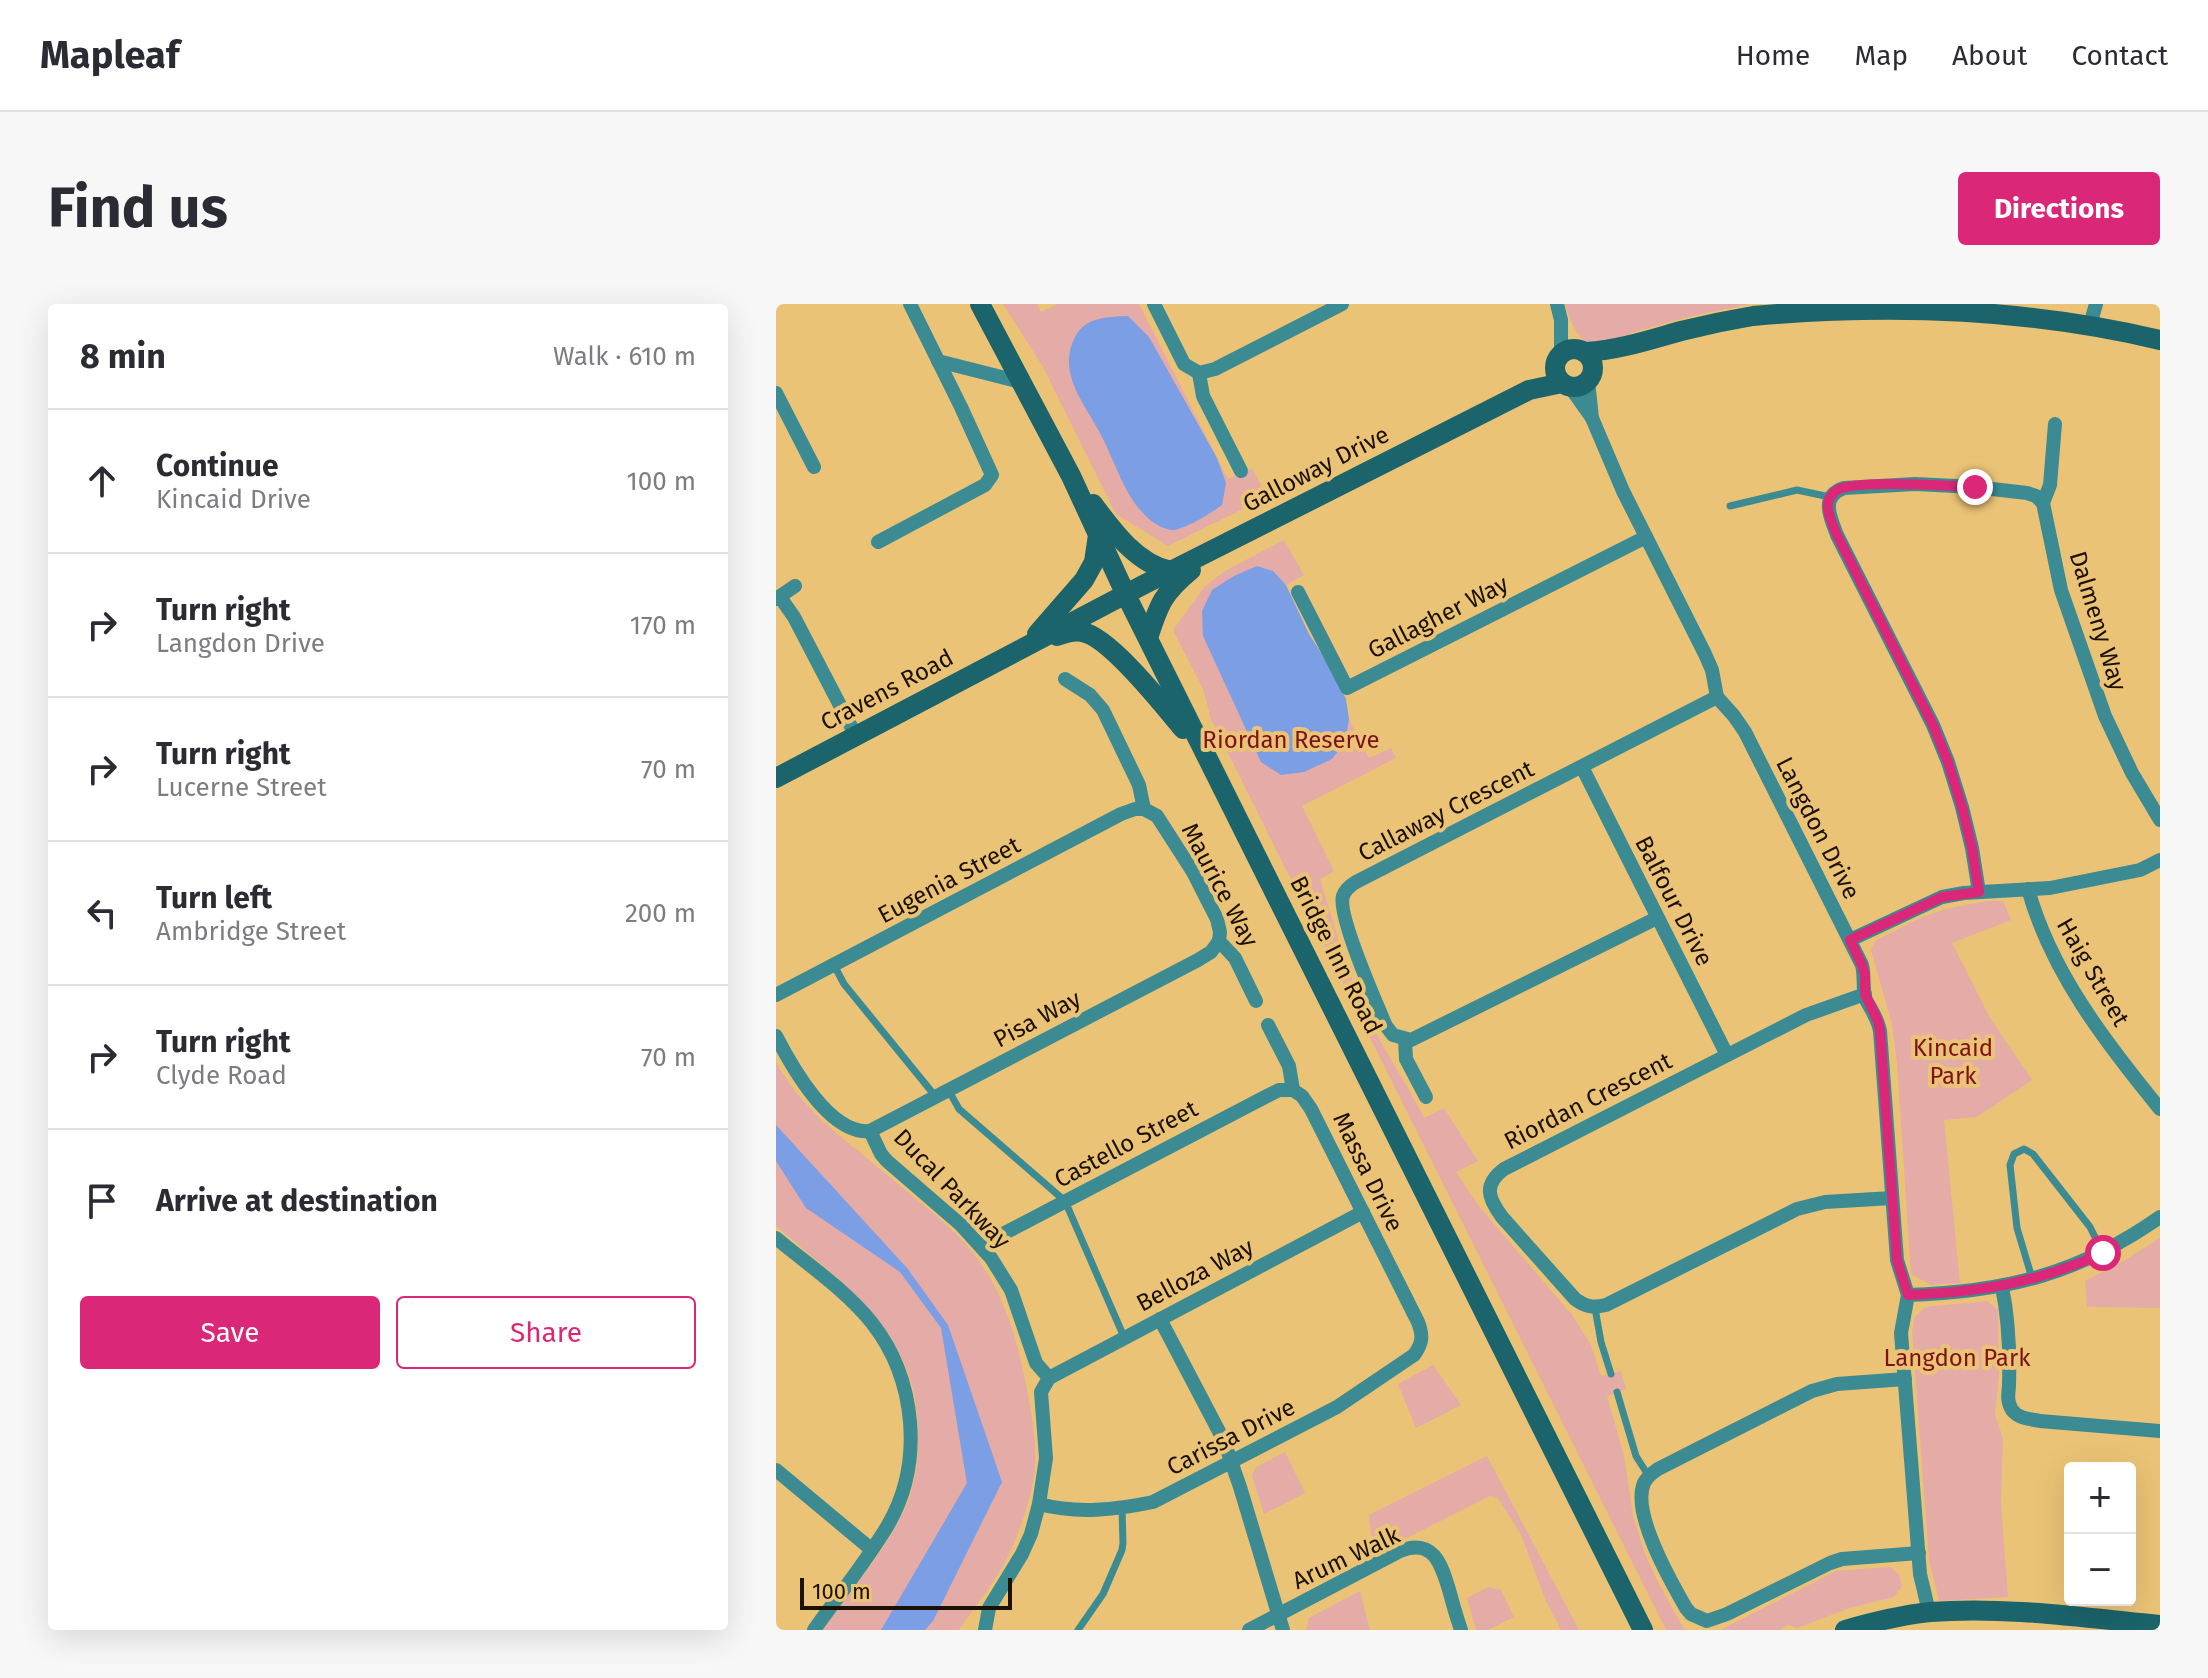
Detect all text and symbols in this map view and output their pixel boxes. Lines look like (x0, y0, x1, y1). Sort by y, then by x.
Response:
text: Mapleaf (40, 32, 179, 78)
text: Home (1736, 39, 1810, 72)
text: Map (1854, 39, 1908, 72)
text: About (1952, 39, 2027, 72)
text: Contact (2071, 39, 2168, 72)
button: Directions (1958, 172, 2160, 245)
text: Find us (48, 175, 228, 242)
text: 8 min (80, 336, 166, 377)
text: Walk · 610 m (553, 341, 696, 372)
street label: Galloway Drive (1238, 420, 1394, 518)
text: Continue (156, 448, 279, 484)
icon: ahead (80, 459, 124, 503)
text: 100 m (627, 466, 696, 497)
route end (1957, 469, 1993, 505)
text: Kincaid Drive (156, 484, 311, 515)
street label: Dalmeny Way (2064, 548, 2133, 694)
street label: Gallagher Way (1363, 570, 1513, 664)
text: Turn right (156, 592, 291, 628)
icon: right (80, 603, 124, 647)
text: 170 m (630, 610, 696, 641)
text: Langdon Drive (156, 628, 325, 659)
street label: Cravens Road (816, 643, 958, 737)
park label: Riordan Reserve (1202, 726, 1380, 754)
text: Turn right (156, 736, 291, 772)
icon: right (80, 747, 124, 791)
street label: Langdon Drive (1770, 752, 1866, 904)
text: 70 m (641, 754, 696, 785)
street label: Callaway Crescent (1353, 754, 1539, 867)
text: Lucerne Street (156, 772, 327, 803)
street label: Maurice Way (1176, 818, 1264, 952)
street label: Eugenia Street (873, 831, 1025, 929)
street label: Balfour Drive (1629, 831, 1719, 971)
street label: Bridge Inn Road (1284, 871, 1388, 1039)
text: Turn left (156, 880, 272, 916)
icon: left (80, 891, 124, 935)
text: 200 m (625, 898, 696, 929)
street label: Haig Street (2051, 913, 2135, 1031)
text: Ambridge Street (156, 916, 346, 947)
street label: Pisa Way (989, 984, 1086, 1054)
text: Turn right (156, 1024, 291, 1060)
park label: Kincaid Park (1913, 1034, 1993, 1090)
icon: right (80, 1035, 124, 1079)
text: 70 m (641, 1042, 696, 1073)
street label: Riordan Crescent (1499, 1047, 1677, 1155)
text: Clyde Road (156, 1060, 287, 1091)
street label: Castello Street (1050, 1094, 1203, 1193)
street label: Massa Drive (1327, 1108, 1409, 1236)
street label: Ducal Parkway (888, 1123, 1016, 1255)
icon: arrive (80, 1179, 124, 1223)
text: Arrive at destination (156, 1183, 438, 1219)
street label: Belloza Way (1132, 1232, 1259, 1318)
route start (2085, 1235, 2121, 1271)
button: Save (80, 1296, 380, 1369)
button: Share (396, 1296, 696, 1369)
park label: Langdon Park (1884, 1344, 2031, 1372)
street label: Carissa Drive (1162, 1393, 1300, 1481)
map controls (2064, 1462, 2136, 1606)
button: + (2064, 1462, 2136, 1534)
street label: Arum Walk (1288, 1521, 1405, 1595)
button: − (2064, 1534, 2136, 1606)
scale bar (800, 1574, 1012, 1610)
text: 100 m (812, 1578, 871, 1605)

